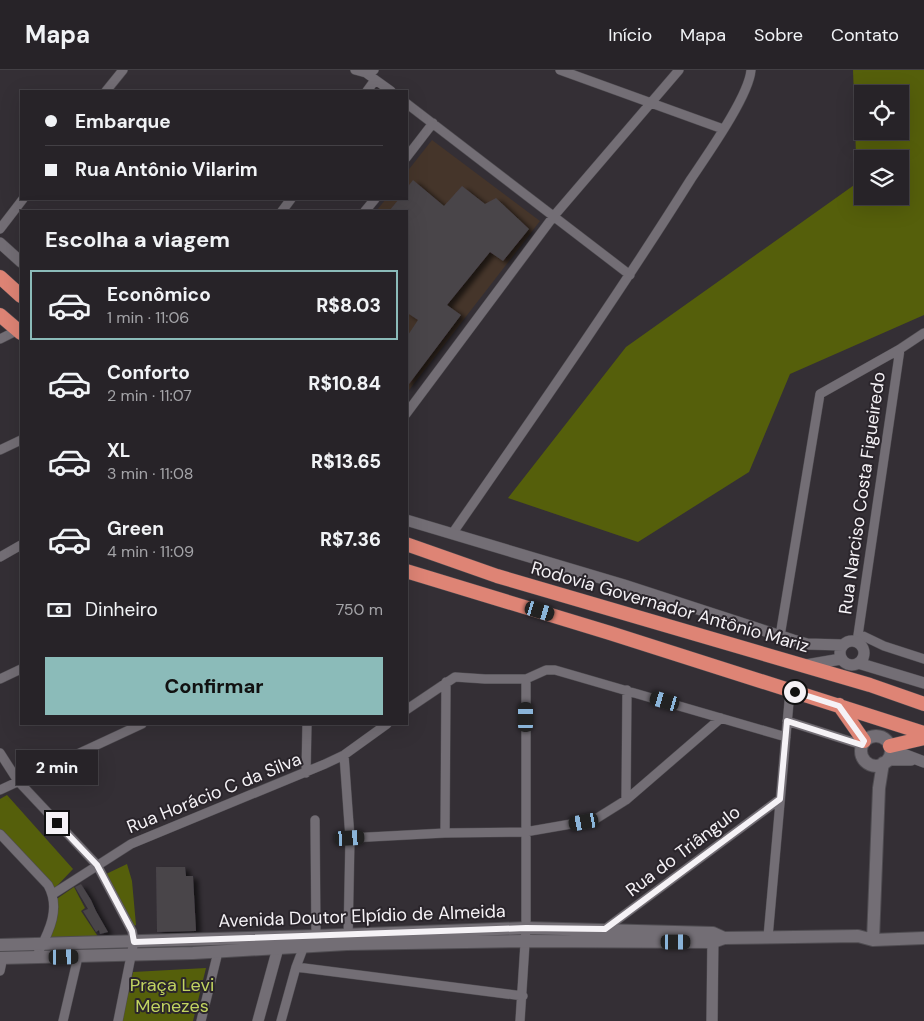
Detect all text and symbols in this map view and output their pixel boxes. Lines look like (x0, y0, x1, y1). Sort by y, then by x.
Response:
text: Mapa (25, 19, 90, 50)
text: Início (608, 23, 652, 47)
text: Mapa (680, 23, 726, 47)
text: Sobre (754, 23, 803, 47)
text: Contato (831, 23, 899, 47)
map controls (854, 85, 909, 205)
button: locate (854, 85, 909, 140)
text: Embarque (75, 109, 171, 134)
button: layers (854, 150, 909, 205)
text: Rua Antônio Vilarim (75, 157, 258, 182)
text: Escolha a viagem (45, 225, 230, 254)
text: Econômico (107, 282, 211, 307)
icon: car (47, 283, 92, 328)
text: R$8.03 (316, 293, 381, 318)
text: 1 min · 11:06 (107, 307, 189, 328)
text: Conforto (107, 360, 190, 385)
icon: car (47, 361, 92, 406)
street label: Rua Narciso Costa Figueiredo (833, 370, 891, 616)
text: R$10.84 (308, 371, 381, 396)
text: 2 min · 11:07 (107, 385, 192, 406)
text: XL (107, 438, 130, 463)
icon: car (47, 439, 92, 484)
text: R$13.65 (311, 449, 381, 474)
text: 3 min · 11:08 (107, 463, 194, 484)
text: Green (107, 516, 164, 541)
icon: car (47, 517, 92, 562)
text: R$7.36 (320, 527, 381, 552)
text: 4 min · 11:09 (107, 541, 194, 562)
street label: Rodovia Governador Antônio Mariz (528, 556, 812, 658)
icon: cash (45, 596, 73, 624)
text: Dinheiro (85, 597, 158, 622)
text: 750 m (336, 599, 383, 620)
car (523, 599, 556, 623)
button: Confirmar (45, 657, 383, 715)
route start (784, 681, 806, 703)
car (648, 690, 681, 712)
car (518, 702, 533, 732)
street label: Rua Horácio C da Silva (123, 747, 305, 839)
callout: 2 min (16, 750, 98, 786)
text: 2 min (36, 757, 78, 778)
street label: Rua do Triângulo (621, 800, 745, 902)
route end (46, 812, 68, 834)
car (567, 812, 600, 832)
car (334, 830, 365, 846)
street label: Avenida Doutor Elpídio de Almeida (218, 899, 506, 933)
car (661, 935, 691, 950)
car (48, 949, 79, 965)
park label: Praça Levi Menezes (130, 973, 214, 1018)

